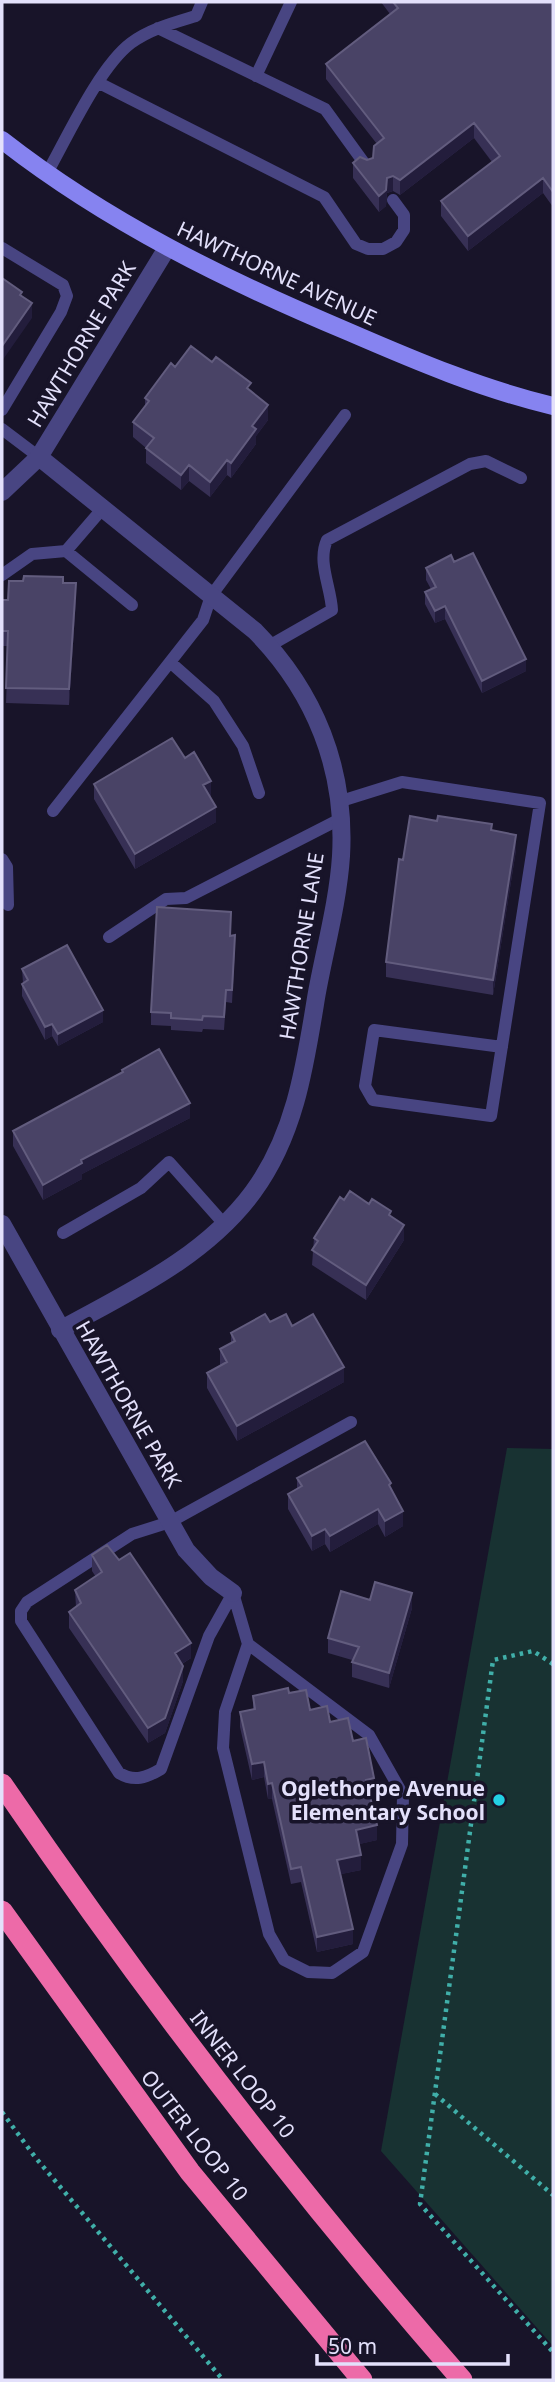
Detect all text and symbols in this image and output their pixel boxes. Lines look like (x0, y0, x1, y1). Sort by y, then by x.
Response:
street label: HAWTHORNE AVENUE (173, 214, 381, 332)
street label: HAWTHORNE PARK (20, 256, 142, 432)
street label: HAWTHORNE LANE (272, 850, 330, 1042)
street label: HAWTHORNE PARK (70, 1315, 188, 1493)
place label: Oglethorpe Avenue Elementary School (281, 1774, 485, 1826)
marker: Oglethorpe Avenue Elementary School (491, 1792, 507, 1808)
street label: INNER LOOP 10 (184, 2004, 302, 2144)
street label: OUTER LOOP 10 (135, 2064, 255, 2206)
scale bar (317, 2322, 508, 2366)
text: 50 m (328, 2332, 377, 2360)

